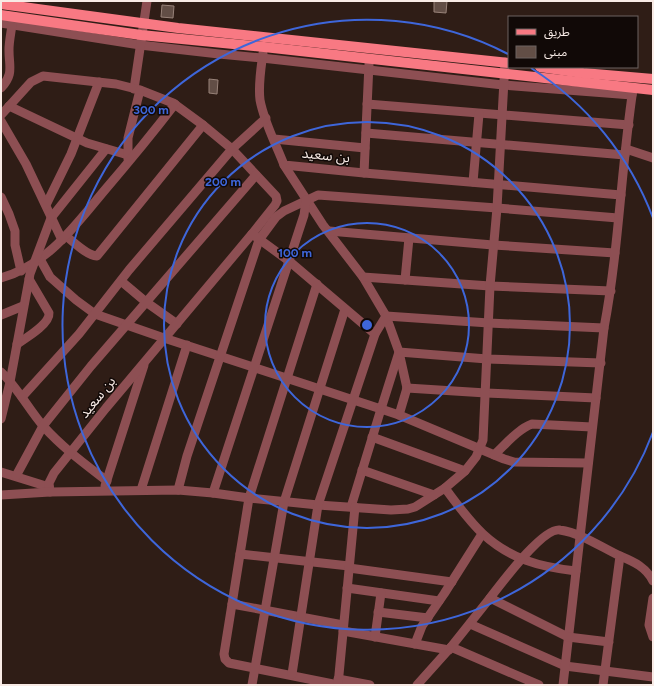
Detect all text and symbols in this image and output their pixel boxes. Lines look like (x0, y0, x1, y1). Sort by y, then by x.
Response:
legend (508, 16, 638, 68)
text: طريق (544, 25, 570, 40)
text: مبنى (544, 45, 567, 59)
text: 300 m (133, 103, 169, 117)
street label: بن سعيد (301, 145, 351, 167)
text: 200 m (205, 175, 241, 189)
text: 100 m (278, 246, 312, 260)
centre of rings (360, 318, 374, 332)
street label: بن سعيد (76, 373, 119, 421)

